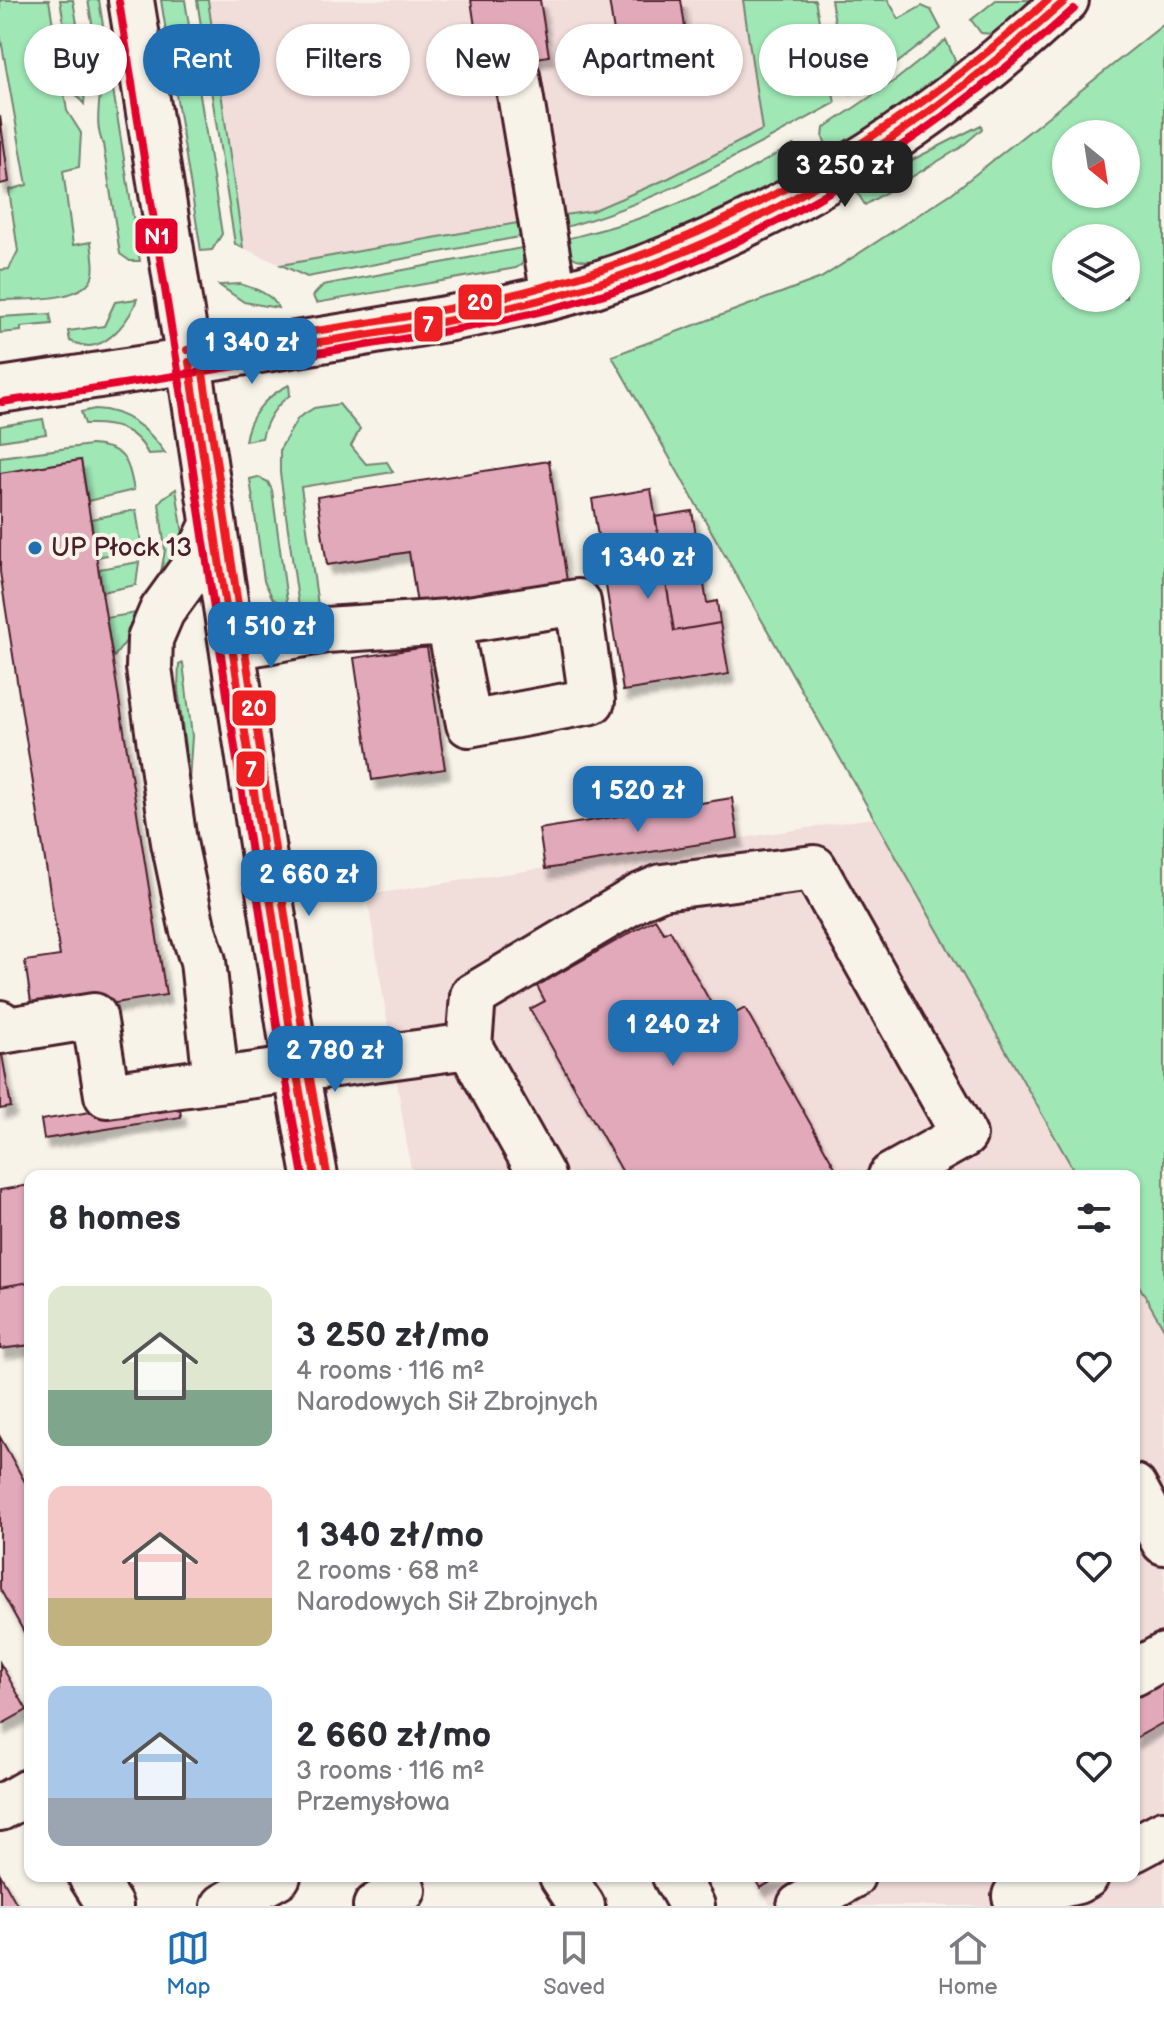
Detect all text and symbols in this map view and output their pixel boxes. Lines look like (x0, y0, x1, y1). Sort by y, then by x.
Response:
chip: Buy (24, 24, 127, 96)
chip: Rent (143, 24, 260, 96)
chip: Filters (276, 24, 410, 96)
chip: New (426, 24, 539, 96)
chip: Apartment (555, 24, 743, 96)
chip: House (759, 24, 897, 96)
north arrow (1052, 120, 1140, 208)
map controls (1052, 120, 1140, 312)
pin: 3 250 zł (762, 141, 928, 209)
text: 3 250 zł (796, 151, 894, 182)
line badge: N1 (134, 217, 179, 255)
text: N1 (144, 224, 170, 251)
button: layers (1052, 224, 1140, 312)
line badge: 20 (457, 283, 503, 321)
text: 20 (467, 290, 493, 317)
line badge: 7 (413, 305, 444, 343)
text: 7 (422, 312, 434, 339)
pin: 1 340 zł (169, 318, 335, 386)
text: 1 340 zł (205, 328, 299, 359)
place label: UP Płock 13 (51, 533, 192, 564)
pin: 1 340 zł (565, 533, 731, 601)
marker: UP Płock 13 (26, 539, 44, 557)
text: 1 340 zł (601, 543, 695, 574)
pin: 1 510 zł (188, 602, 354, 670)
text: 1 510 zł (226, 612, 316, 643)
line badge: 20 (231, 689, 277, 727)
text: 20 (241, 696, 267, 723)
line badge: 7 (235, 750, 266, 788)
text: 7 (245, 757, 257, 784)
pin: 1 520 zł (555, 766, 721, 834)
text: 1 520 zł (591, 776, 685, 807)
pin: 2 660 zł (226, 850, 392, 918)
text: 2 660 zł (259, 860, 359, 891)
pin: 1 240 zł (590, 1000, 756, 1068)
text: 1 240 zł (626, 1010, 720, 1041)
pin: 2 780 zł (252, 1026, 418, 1094)
text: 2 780 zł (286, 1036, 384, 1067)
icon: filters (1072, 1196, 1116, 1240)
text: 8 homes (48, 1198, 181, 1239)
text: 3 250 zł/mo (296, 1315, 489, 1356)
icon: home (112, 1318, 208, 1414)
icon: heart (1072, 1344, 1116, 1388)
text: 4 rooms · 116 m² (296, 1356, 484, 1387)
text: Narodowych Sił Zbrojnych (296, 1387, 598, 1418)
text: 1 340 zł/mo (296, 1515, 484, 1556)
icon: home (112, 1518, 208, 1614)
icon: heart (1072, 1544, 1116, 1588)
text: 2 rooms · 68 m² (296, 1556, 479, 1587)
text: Narodowych Sił Zbrojnych (296, 1587, 598, 1618)
text: 2 660 zł/mo (296, 1715, 491, 1756)
icon: home (112, 1718, 208, 1814)
icon: heart (1072, 1744, 1116, 1788)
text: 3 rooms · 116 m² (296, 1756, 485, 1787)
text: Przemysłowa (296, 1787, 450, 1818)
tab: Map (166, 1926, 211, 2001)
tab: Saved (543, 1926, 605, 2001)
tab: Home (938, 1926, 998, 2001)

